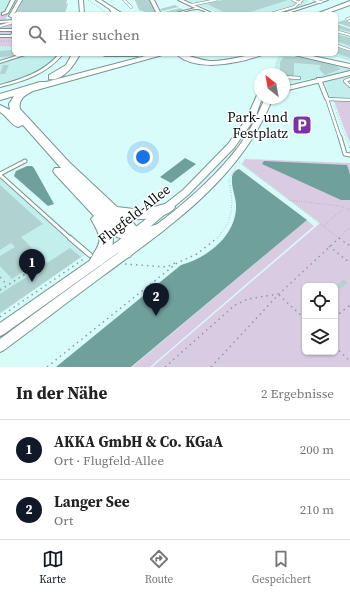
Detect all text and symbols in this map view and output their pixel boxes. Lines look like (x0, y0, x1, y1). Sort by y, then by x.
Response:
search box (12, 12, 338, 56)
icon: search (26, 23, 48, 45)
text: Hier suchen (58, 24, 140, 45)
north arrow (254, 68, 290, 104)
place label: Park- und Festplatz (227, 107, 289, 143)
parking icon: Park- und Festplatz (291, 114, 313, 136)
your location (133, 147, 153, 167)
street label: Flugfeld-Allee (94, 179, 174, 249)
pin: 1 (19, 249, 45, 282)
pin: 2 (143, 283, 169, 316)
map controls (302, 283, 338, 355)
button: locate (302, 283, 338, 319)
button: layers (302, 319, 338, 355)
text: In der Nähe (16, 381, 107, 405)
text: 2 Ergebnisse (261, 385, 334, 402)
text: AKKA GmbH & Co. KGaA (54, 431, 223, 452)
text: 1 (25, 441, 33, 458)
text: 200 m (300, 441, 334, 458)
text: Ort · Flugfeld-Allee (54, 452, 164, 469)
text: Langer See (54, 491, 130, 512)
text: 2 (25, 501, 33, 518)
text: 210 m (300, 501, 334, 518)
text: Ort (54, 512, 73, 529)
tab: Karte (39, 548, 66, 587)
tab: Route (145, 548, 173, 587)
tab: Gespeichert (252, 548, 311, 587)

